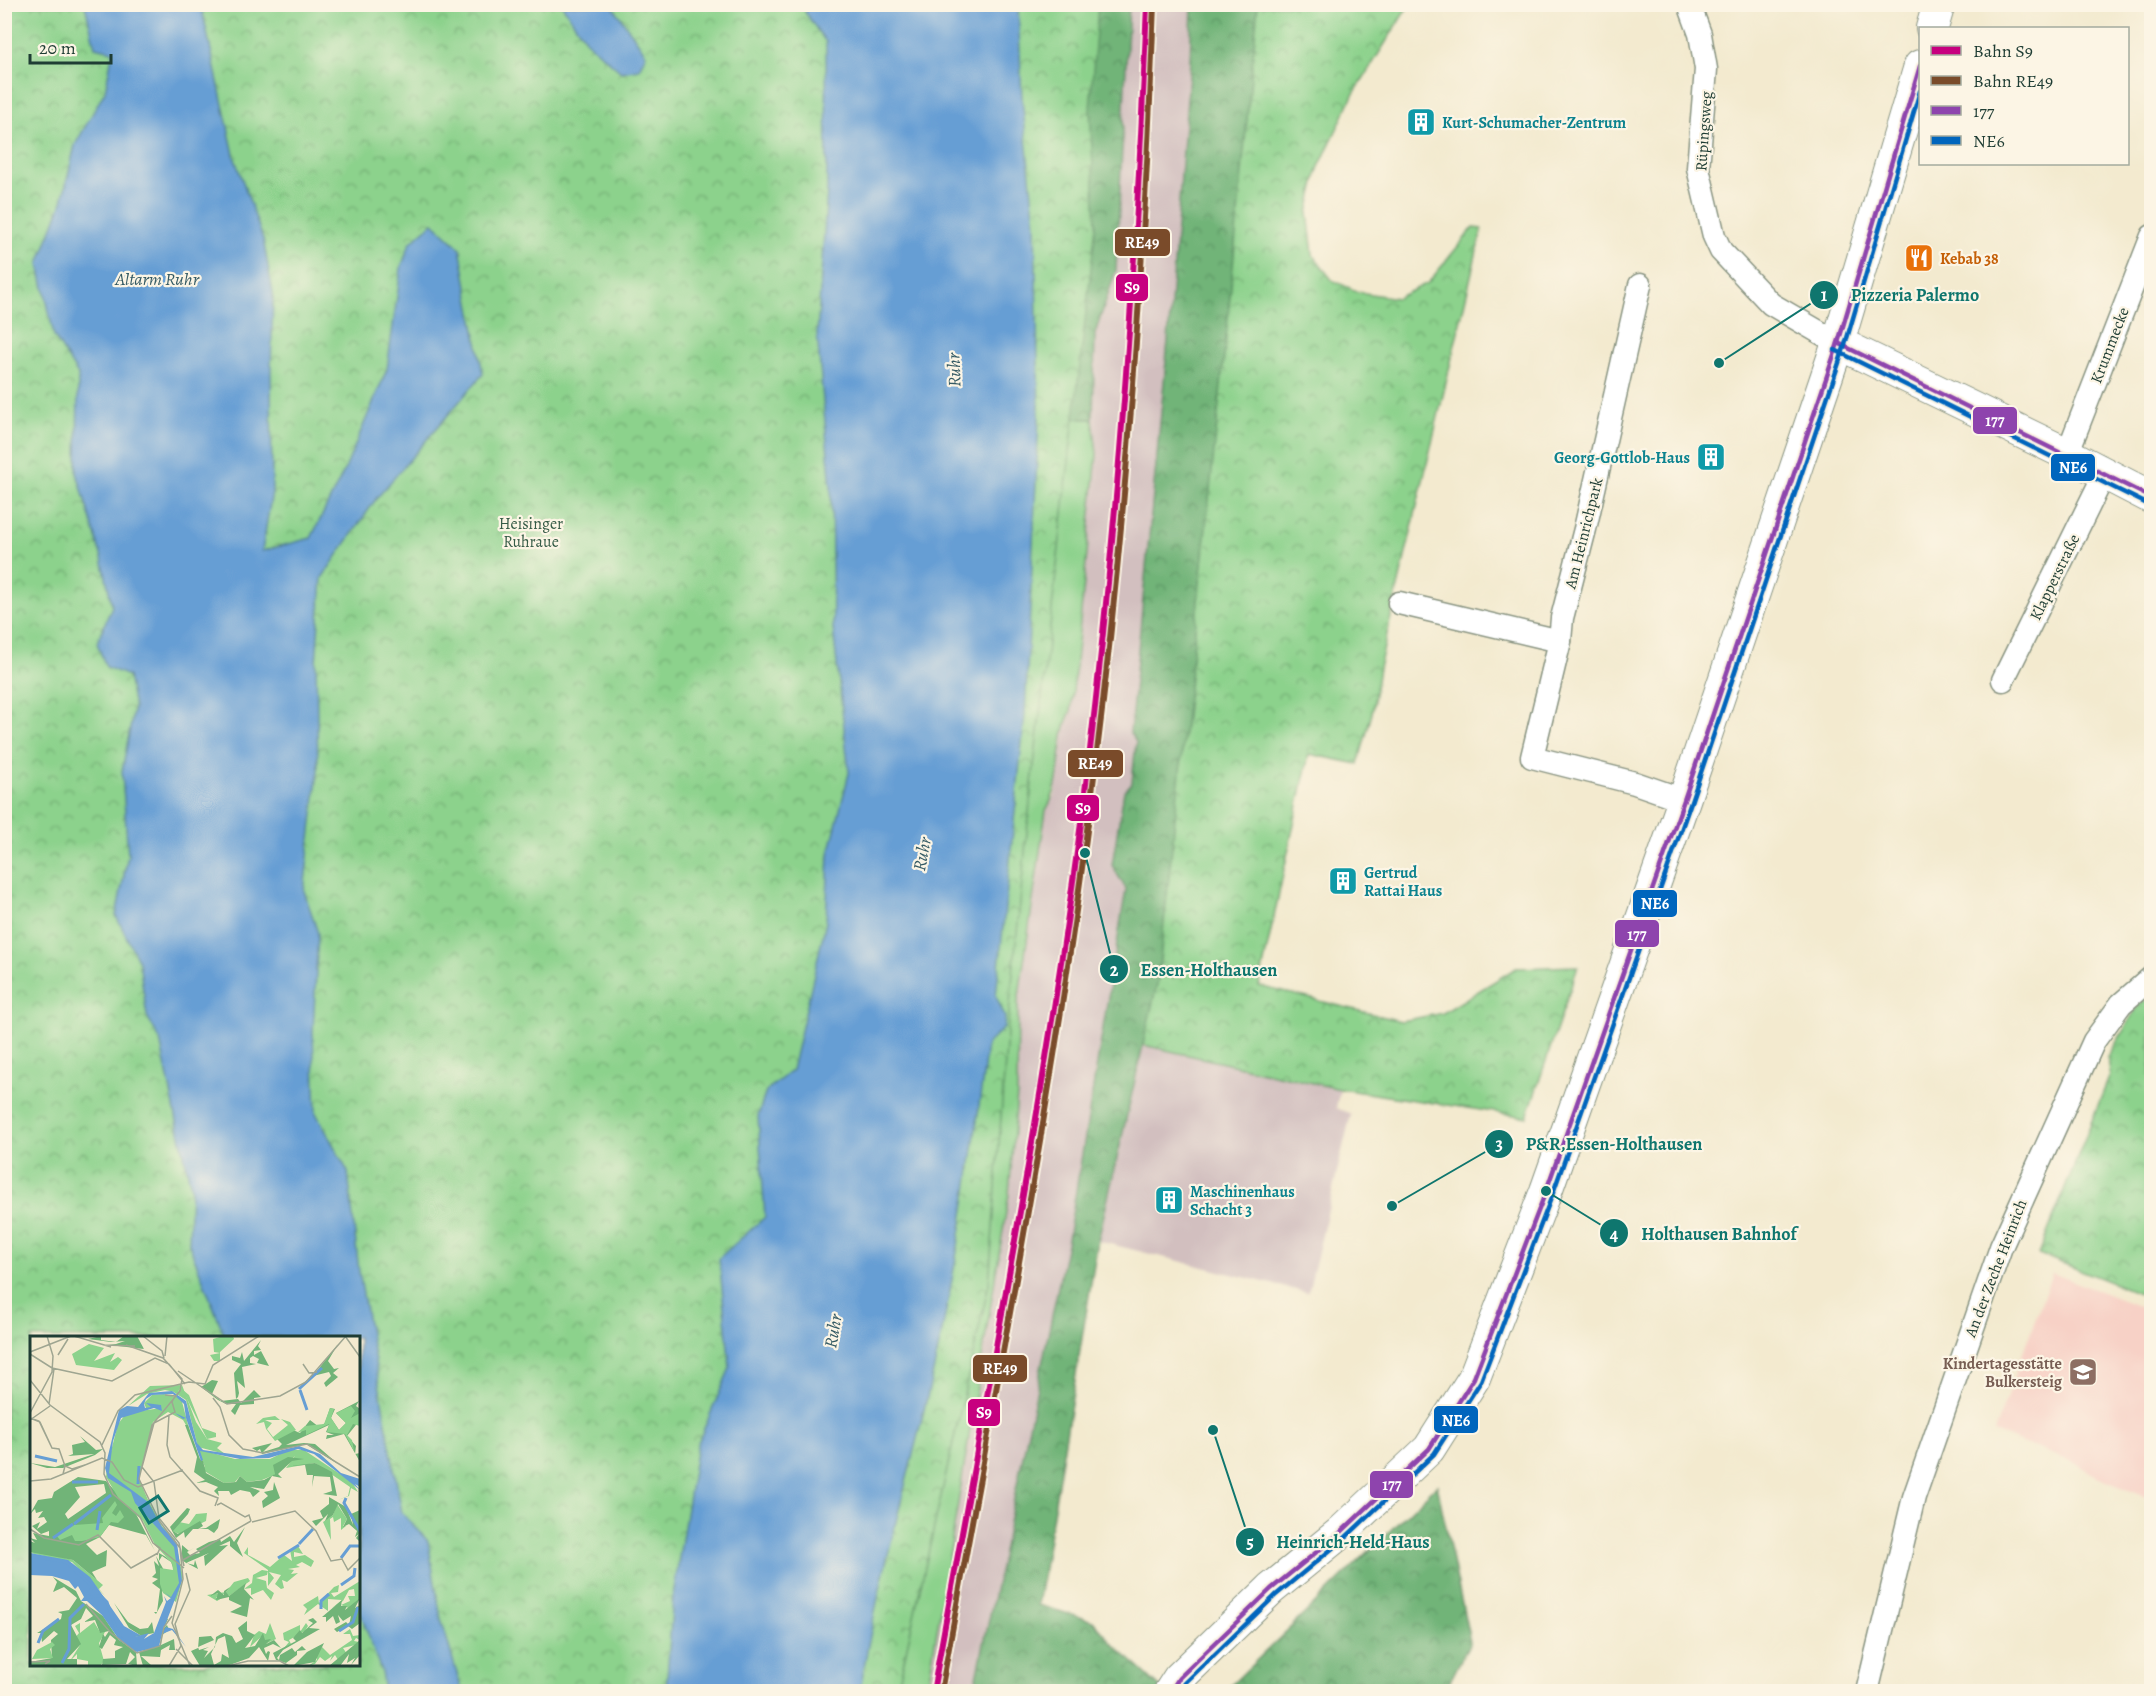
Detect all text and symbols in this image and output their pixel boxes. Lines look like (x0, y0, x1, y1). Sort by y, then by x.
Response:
scale bar (30, 27, 111, 65)
legend (1919, 27, 2129, 165)
text: 20 m (39, 36, 76, 60)
text: Bahn S9 (1973, 39, 2033, 63)
text: Bahn RE49 (1973, 69, 2053, 93)
street label: Rüpingsweg (1690, 90, 1718, 172)
text: 177 (1973, 99, 1995, 123)
building icon: Kurt-Schumacher-Zentrum (1405, 106, 1437, 138)
place label: Kurt-Schumacher-Zentrum (1442, 112, 1627, 134)
text: NE6 (1973, 129, 2005, 153)
line badge: RE49 (1114, 228, 1171, 257)
text: RE49 (1125, 232, 1159, 254)
restaurant icon: Kebab 38 (1903, 242, 1935, 274)
place label: Kebab 38 (1940, 248, 1999, 270)
water label: Altarm Ruhr (114, 267, 200, 291)
line badge: S9 (1115, 273, 1149, 302)
text: S9 (1124, 277, 1140, 299)
callout: Pizzeria Palermo (1809, 277, 1991, 313)
text: 1 (1821, 283, 1828, 307)
text: Pizzeria Palermo (1851, 283, 1979, 307)
street label: Krummecke (2085, 304, 2135, 387)
water label: Ruhr (941, 352, 967, 387)
line badge: 177 (1972, 406, 2018, 435)
text: 177 (1985, 410, 2005, 432)
building icon: Georg-Gottlob-Haus (1695, 441, 1727, 473)
place label: Georg-Gottlob-Haus (1554, 447, 1690, 469)
line badge: NE6 (2050, 453, 2096, 482)
text: NE6 (2059, 457, 2088, 479)
street label: Am Heinrichpark (1559, 475, 1608, 592)
park label: Heisinger Ruhraue (499, 513, 563, 553)
street label: Klapperstraße (2025, 531, 2085, 624)
line badge: RE49 (1067, 749, 1124, 778)
text: RE49 (1078, 753, 1112, 775)
line badge: S9 (1066, 794, 1100, 822)
text: S9 (1075, 798, 1091, 820)
water label: Ruhr (907, 834, 937, 873)
place label: Gertrud Rattai Haus (1364, 862, 1442, 902)
building icon: Gertrud Rattai Haus (1327, 865, 1359, 897)
line badge: NE6 (1632, 889, 1678, 918)
text: NE6 (1641, 893, 1670, 915)
line badge: 177 (1614, 919, 1660, 948)
text: 177 (1627, 924, 1647, 946)
callout: Essen-Holthausen (1099, 951, 1290, 987)
text: 2 (1110, 958, 1119, 982)
text: Essen-Holthausen (1141, 958, 1277, 982)
callout: P&R,Essen-Holthausen (1484, 1126, 1714, 1162)
text: 3 (1495, 1132, 1503, 1156)
text: P&R,Essen-Holthausen (1526, 1132, 1702, 1156)
place label: Maschinenhaus Schacht 3 (1190, 1181, 1295, 1221)
building icon: Maschinenhaus Schacht 3 (1153, 1184, 1185, 1216)
street label: An der Zeche Heinrich (1959, 1196, 2032, 1341)
callout: Holthausen Bahnhof (1599, 1215, 1809, 1251)
text: 4 (1610, 1222, 1619, 1246)
text: Holthausen Bahnhof (1641, 1222, 1800, 1246)
water label: Ruhr (818, 1312, 848, 1350)
inset map (30, 1336, 360, 1666)
place label: Kindertagesstätte Bulkersteig (1943, 1353, 2063, 1393)
line badge: RE49 (972, 1354, 1028, 1383)
school or university icon: Kindertagesstätte Bulkersteig (2067, 1356, 2099, 1388)
text: RE49 (983, 1358, 1017, 1380)
line badge: S9 (967, 1398, 1001, 1427)
text: S9 (976, 1402, 992, 1424)
line badge: NE6 (1433, 1405, 1479, 1434)
text: NE6 (1442, 1410, 1471, 1432)
line badge: 177 (1369, 1470, 1414, 1499)
text: 177 (1382, 1474, 1402, 1496)
callout: Heinrich-Held-Haus (1235, 1524, 1442, 1560)
text: 5 (1246, 1530, 1254, 1554)
text: Heinrich-Held-Haus (1276, 1530, 1430, 1554)

